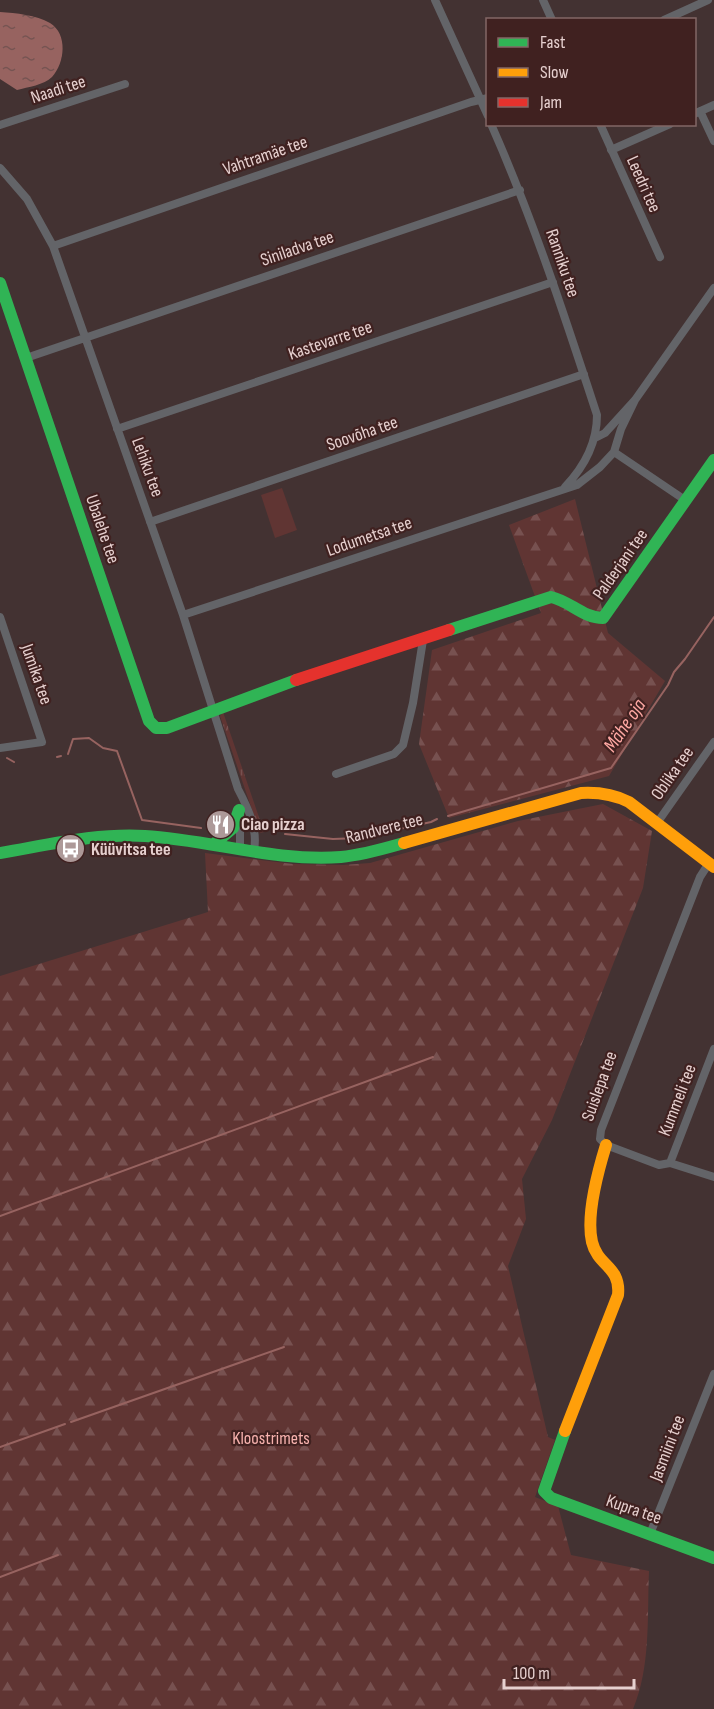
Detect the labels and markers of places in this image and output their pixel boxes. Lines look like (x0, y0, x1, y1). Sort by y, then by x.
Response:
restaurant icon: Ciao pizza (204, 808, 236, 840)
place label: Ciao pizza (241, 814, 305, 835)
bus stop icon: Küüvitsa tee (54, 833, 86, 865)
place label: Küüvitsa tee (91, 839, 171, 860)

